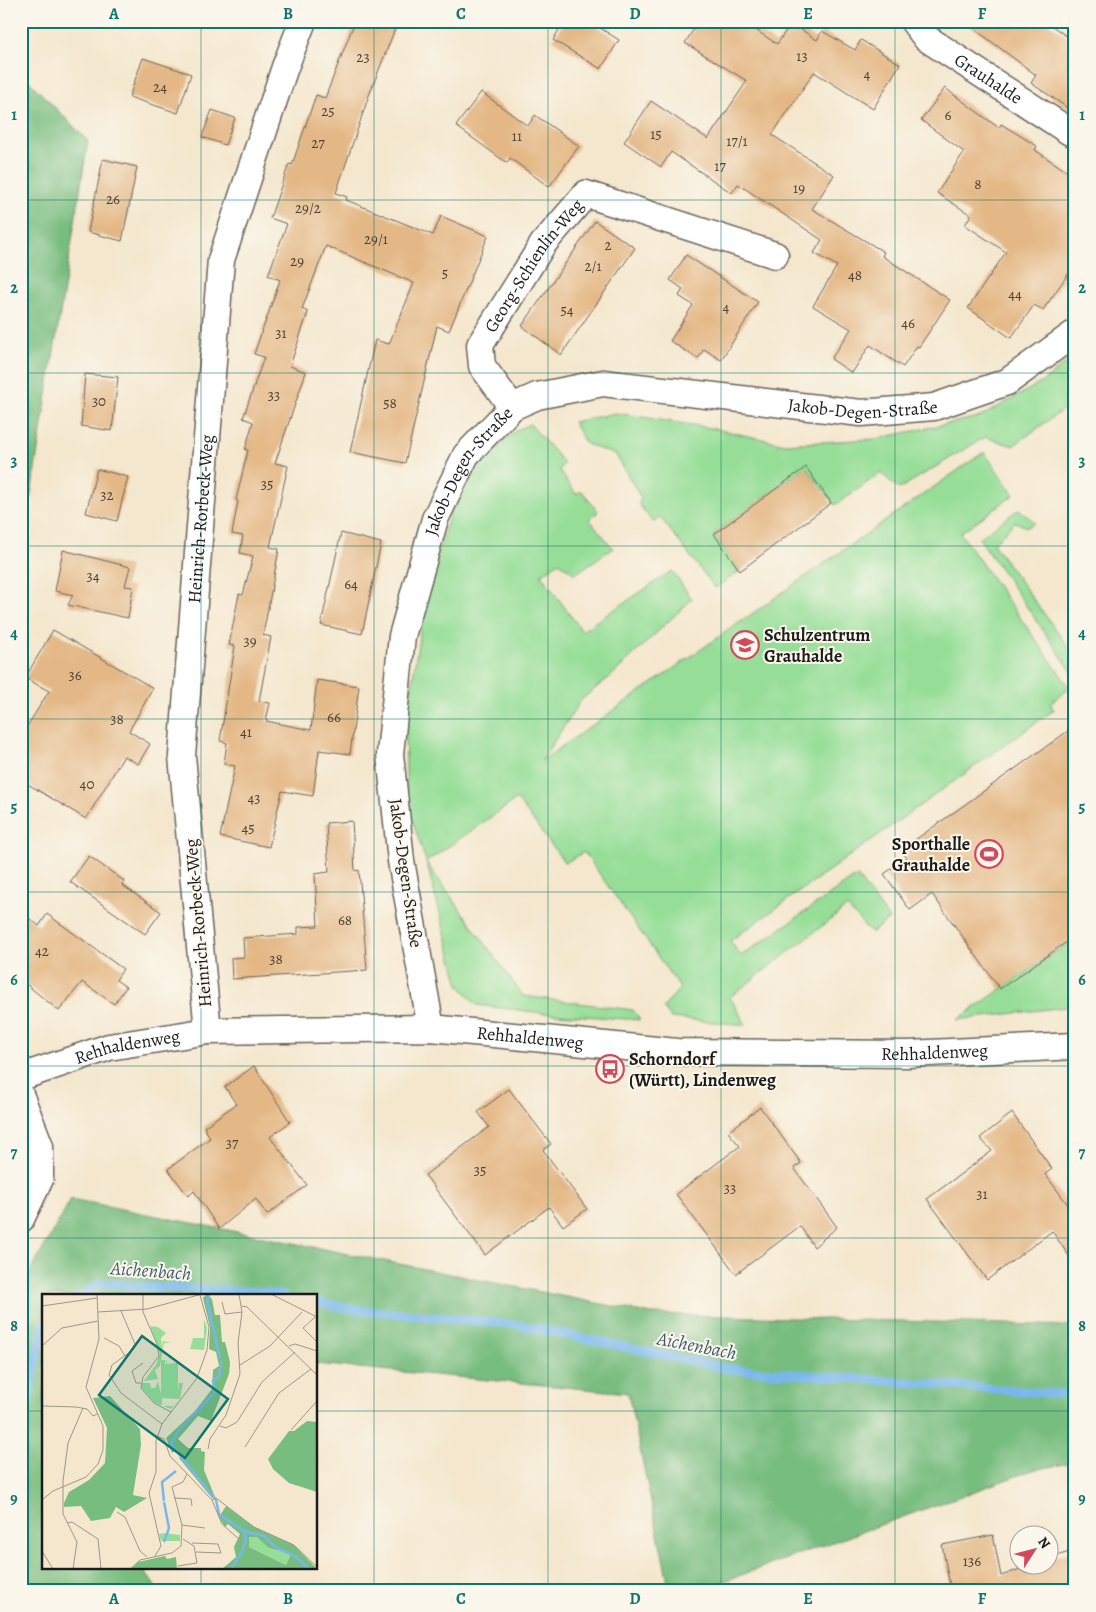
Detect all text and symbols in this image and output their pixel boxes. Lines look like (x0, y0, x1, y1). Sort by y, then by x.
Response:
text: A (108, 3, 120, 25)
text: B (283, 3, 293, 25)
text: C (456, 3, 466, 25)
text: D (629, 3, 641, 25)
text: E (803, 3, 813, 25)
text: F (978, 3, 987, 25)
house number: 13 (796, 46, 808, 66)
house number: 23 (356, 47, 370, 67)
street label: Grauhalde (950, 48, 1027, 110)
house number: 4 (864, 64, 871, 84)
house number: 24 (153, 77, 167, 97)
house number: 25 (321, 101, 335, 121)
text: 1 (11, 104, 17, 126)
text: 1 (1079, 104, 1085, 126)
house number: 6 (945, 105, 952, 125)
house number: 15 (650, 124, 662, 144)
house number: 11 (512, 126, 522, 146)
house number: 17/1 (726, 131, 748, 151)
house number: 27 (311, 133, 325, 153)
house number: 17 (714, 156, 726, 176)
house number: 8 (974, 174, 982, 194)
house number: 19 (793, 178, 805, 198)
house number: 26 (106, 189, 120, 209)
street label: Georg-Schienlin-Weg (479, 194, 589, 337)
house number: 29/2 (295, 198, 321, 218)
house number: 29/1 (364, 229, 388, 249)
house number: 2 (604, 235, 612, 255)
house number: 29 (290, 251, 304, 271)
house number: 2/1 (584, 256, 602, 276)
house number: 5 (442, 263, 448, 283)
house number: 48 (848, 265, 862, 285)
text: 2 (10, 277, 18, 299)
text: 2 (1078, 277, 1086, 299)
house number: 44 (1008, 284, 1022, 304)
house number: 4 (723, 297, 730, 317)
house number: 54 (560, 300, 574, 320)
house number: 46 (901, 313, 915, 333)
house number: 31 (275, 323, 287, 343)
house number: 33 (268, 385, 280, 405)
house number: 30 (92, 391, 106, 411)
house number: 58 (383, 393, 397, 413)
street label: Jakob-Degen-Straße (787, 393, 939, 425)
street label: Jakob-Degen-Straße (419, 401, 518, 538)
street label: Heinrich-Rorbeck-Weg (182, 434, 219, 604)
text: 3 (11, 450, 18, 472)
text: 3 (1079, 450, 1086, 472)
house number: 35 (261, 474, 273, 494)
house number: 32 (100, 485, 114, 505)
house number: 34 (86, 566, 100, 586)
house number: 64 (344, 574, 358, 594)
text: 4 (10, 623, 18, 645)
place label: Schulzentrum Grauhalde (764, 623, 870, 668)
text: 4 (1078, 623, 1086, 645)
school or university icon: Schulzentrum Grauhalde (730, 630, 760, 660)
house number: 39 (243, 631, 257, 651)
house number: 36 (68, 665, 82, 685)
house number: 66 (327, 707, 341, 727)
house number: 38 (110, 709, 124, 729)
house number: 41 (240, 722, 252, 742)
house number: 40 (80, 774, 94, 794)
house number: 43 (247, 788, 261, 808)
text: 5 (11, 796, 18, 818)
text: 5 (1079, 796, 1086, 818)
street label: Jakob-Degen-Straße (384, 797, 428, 949)
house number: 45 (241, 818, 255, 838)
place label: Sporthalle Grauhalde (892, 832, 970, 877)
street label: Heinrich-Rorbeck-Weg (179, 838, 217, 1008)
sports icon: Sporthalle Grauhalde (974, 839, 1004, 869)
house number: 68 (338, 910, 352, 930)
house number: 42 (35, 941, 49, 961)
house number: 38 (269, 949, 283, 969)
text: 6 (10, 969, 18, 991)
text: 6 (1078, 969, 1086, 991)
street label: Rehhaldenweg (476, 1021, 585, 1055)
street label: Rehhaldenweg (71, 1024, 182, 1070)
street label: Rehhaldenweg (881, 1038, 989, 1066)
place label: Schorndorf (Württ), Lindenweg (629, 1047, 777, 1092)
bus stop icon: Schorndorf (Württ), Lindenweg (595, 1054, 625, 1084)
house number: 37 (226, 1133, 239, 1153)
text: 7 (11, 1142, 18, 1164)
text: 7 (1079, 1142, 1086, 1164)
house number: 35 (474, 1160, 486, 1180)
house number: 33 (724, 1178, 736, 1198)
house number: 31 (976, 1184, 988, 1204)
water label: Aichenbach (109, 1255, 192, 1287)
inset map (42, 1294, 318, 1570)
text: 8 (10, 1315, 18, 1337)
text: 8 (1078, 1315, 1086, 1337)
water label: Aichenbach (654, 1325, 739, 1366)
text: 9 (10, 1488, 18, 1510)
text: 9 (1078, 1488, 1086, 1510)
north arrow (1008, 1524, 1058, 1574)
text: N (1033, 1533, 1055, 1552)
house number: 136 (963, 1551, 981, 1571)
text: A (108, 1588, 120, 1610)
text: B (283, 1588, 293, 1610)
text: C (456, 1588, 466, 1610)
text: D (629, 1588, 641, 1610)
text: E (803, 1588, 813, 1610)
text: F (978, 1588, 987, 1610)

